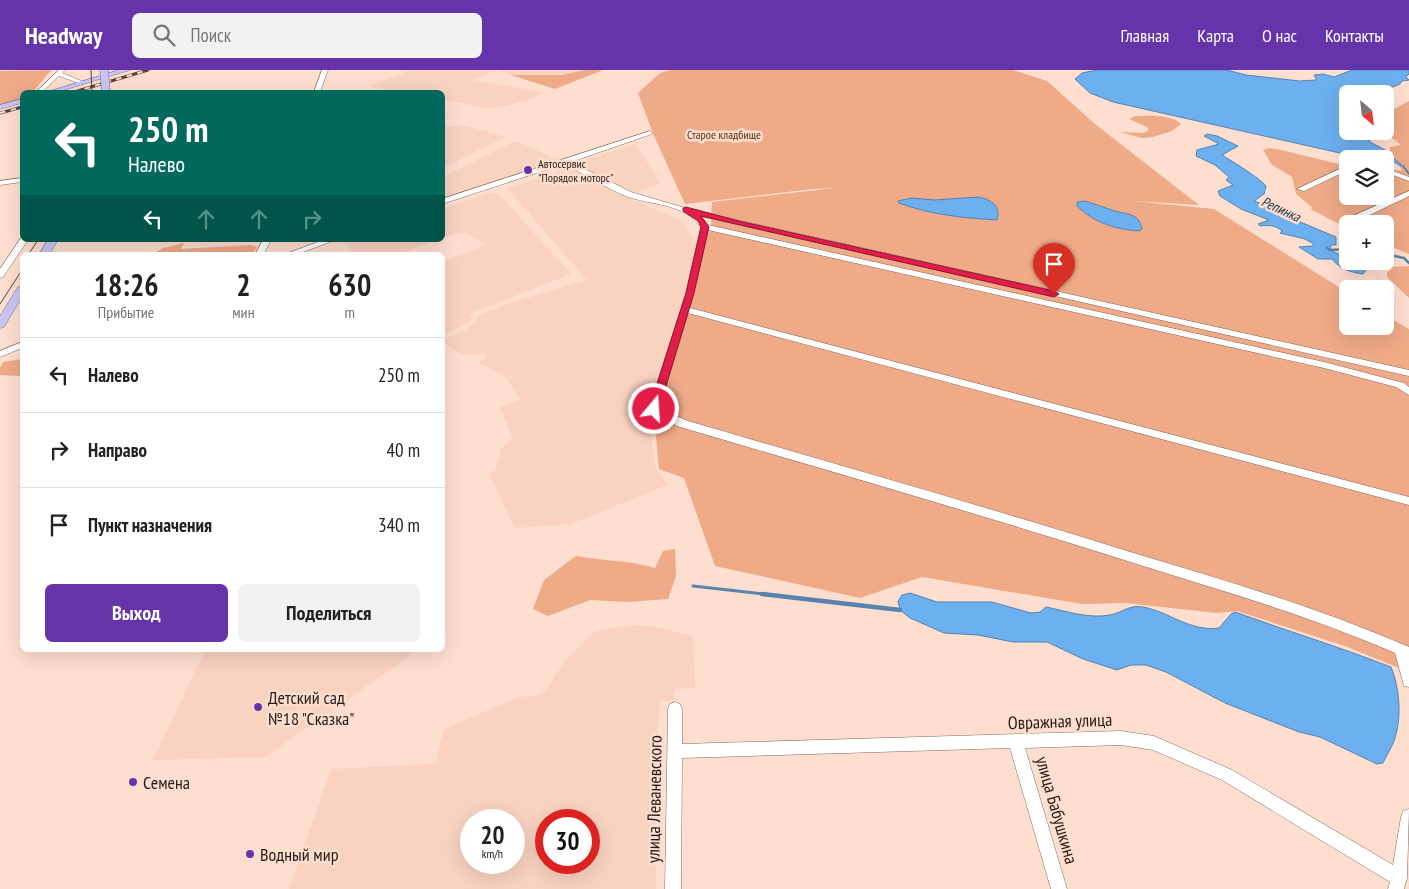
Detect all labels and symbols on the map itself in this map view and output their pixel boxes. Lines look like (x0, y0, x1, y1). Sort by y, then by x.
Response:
north arrow (1339, 85, 1394, 140)
park label: Старое кладбище (687, 127, 761, 142)
place label: Автосервис "Порядок моторс" (538, 156, 613, 185)
marker: Автосервис "Порядок моторс" (522, 164, 534, 176)
water label: Репинка (1259, 192, 1305, 226)
pin (1033, 243, 1075, 294)
position arrow (627, 382, 679, 434)
place label: Детский сад №18 "Сказка" (268, 686, 354, 730)
marker: Детский сад №18 "Сказка" (252, 701, 264, 713)
street label: Овражная улица (1007, 708, 1113, 734)
street label: улица Леваневского (641, 735, 667, 863)
street label: улица Бабушкина (1031, 754, 1083, 866)
place label: Семена (143, 771, 190, 794)
marker: Семена (127, 776, 139, 788)
speed limit sign: 30 (535, 809, 600, 874)
place label: Водный мир (260, 843, 339, 866)
marker: Водный мир (244, 848, 256, 860)

